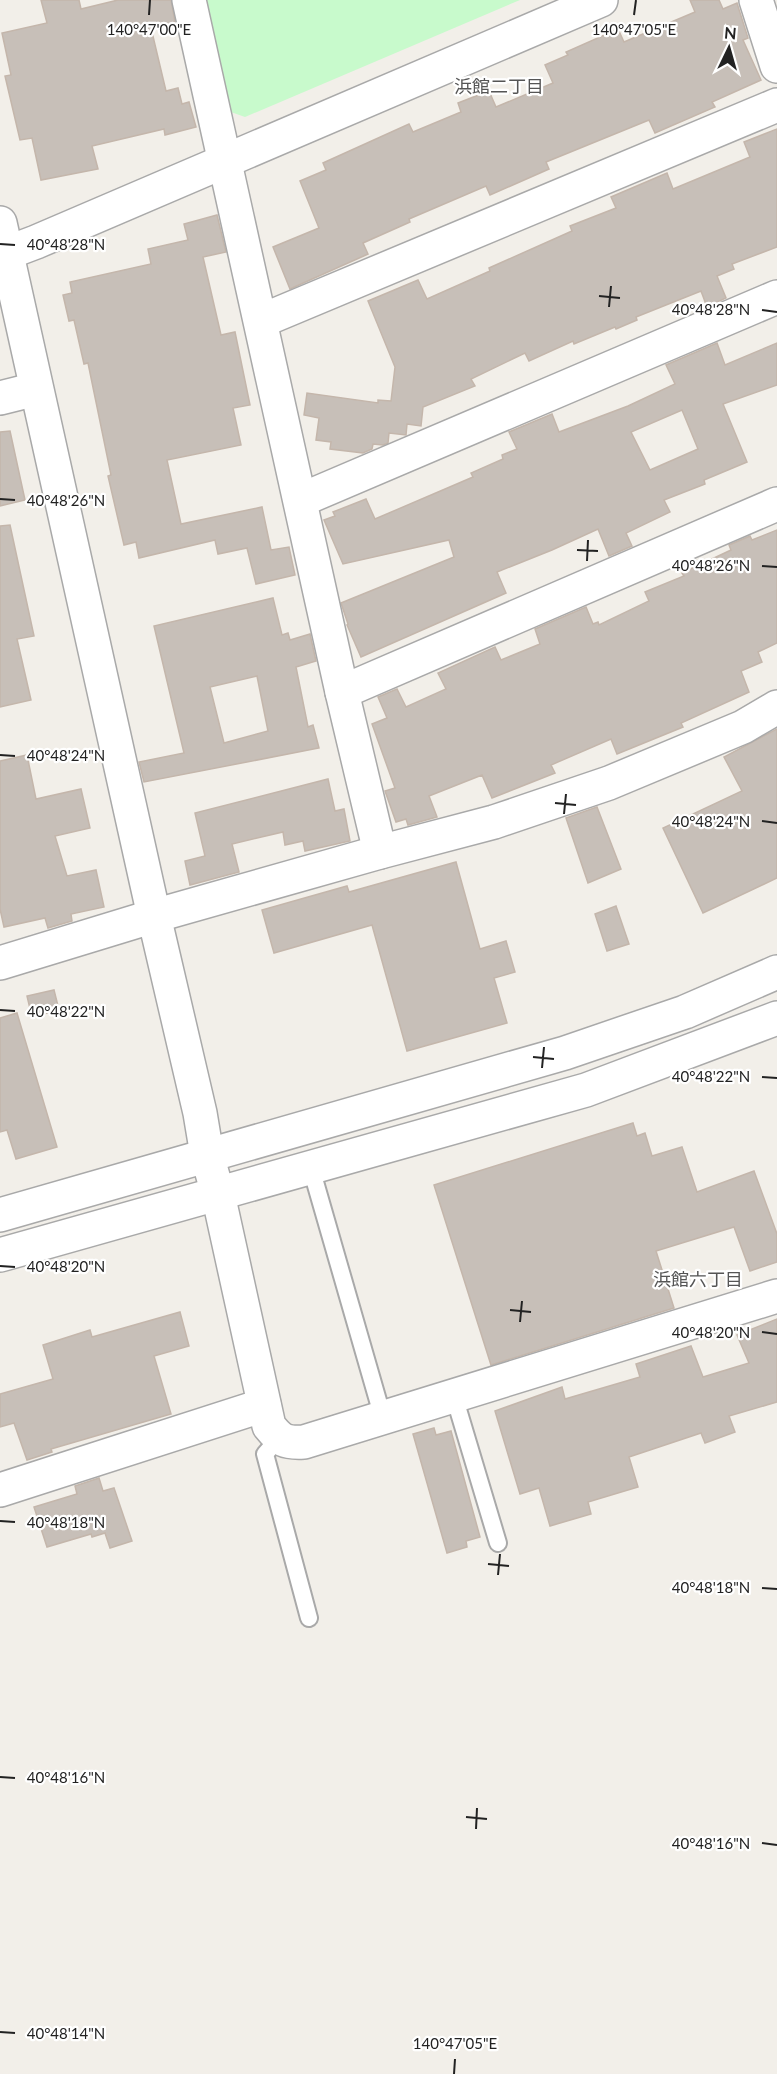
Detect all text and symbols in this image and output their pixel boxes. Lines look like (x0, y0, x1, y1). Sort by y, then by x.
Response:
north arrow (699, 18, 759, 78)
text: 140°47'00"E (107, 20, 191, 38)
text: 140°47'05"E (592, 20, 676, 38)
text: N (723, 23, 737, 43)
district label: 浜館二丁目 (454, 75, 544, 97)
text: 40°48'28"N (27, 235, 105, 253)
text: 40°48'28"N (672, 300, 750, 318)
text: 40°48'26"N (27, 491, 105, 509)
text: 40°48'26"N (672, 556, 750, 574)
text: 40°48'24"N (27, 746, 105, 764)
text: 40°48'24"N (672, 812, 750, 830)
text: 40°48'22"N (27, 1002, 105, 1020)
text: 40°48'22"N (672, 1067, 750, 1085)
text: 40°48'20"N (27, 1257, 105, 1275)
district label: 浜館六丁目 (653, 1268, 743, 1290)
text: 40°48'20"N (672, 1323, 750, 1341)
text: 40°48'18"N (27, 1513, 105, 1531)
text: 40°48'18"N (672, 1578, 750, 1596)
text: 40°48'16"N (27, 1768, 105, 1786)
text: 40°48'16"N (672, 1834, 750, 1852)
text: 40°48'14"N (27, 2024, 105, 2042)
text: 140°47'05"E (413, 2034, 497, 2052)

